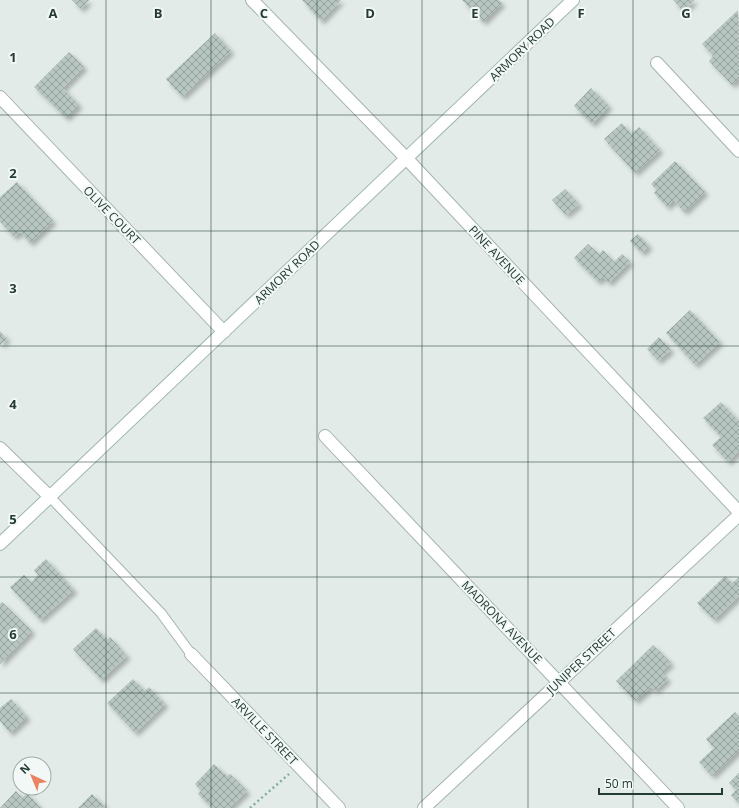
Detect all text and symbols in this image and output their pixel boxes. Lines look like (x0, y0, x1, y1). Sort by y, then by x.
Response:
text: A (49, 4, 58, 22)
text: B (154, 4, 163, 22)
text: C (260, 4, 268, 22)
text: D (365, 4, 375, 22)
text: E (471, 4, 479, 22)
text: F (577, 4, 585, 22)
text: G (681, 4, 691, 22)
street label: ARMORY ROAD (485, 13, 559, 85)
text: 1 (9, 48, 17, 66)
text: 2 (9, 164, 17, 182)
street label: OLIVE COURT (80, 182, 145, 248)
street label: PINE AVENUE (465, 222, 529, 288)
street label: ARMORY ROAD (250, 236, 324, 308)
text: 3 (9, 279, 17, 297)
text: 4 (9, 395, 17, 413)
text: 5 (9, 510, 17, 528)
street label: MADRONA AVENUE (458, 577, 546, 667)
street label: JUNIPER STREET (542, 624, 620, 698)
text: 6 (9, 625, 17, 643)
street label: ARVILLE STREET (228, 693, 302, 769)
north arrow (12, 756, 52, 796)
text: N (16, 760, 33, 777)
scale bar (599, 770, 722, 796)
text: 50 m (605, 775, 633, 792)

